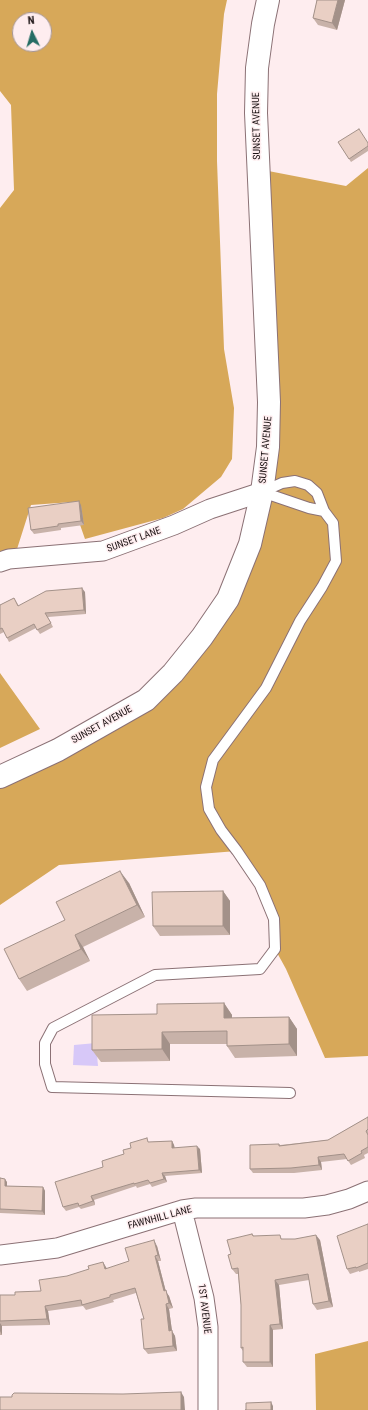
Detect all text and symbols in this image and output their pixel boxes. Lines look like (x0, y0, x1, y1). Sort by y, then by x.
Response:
north arrow (12, 12, 52, 52)
text: N (27, 14, 35, 27)
street label: SUNSET AVENUE (250, 92, 264, 160)
street label: SUNSET AVENUE (257, 416, 275, 484)
street label: SUNSET LANE (105, 525, 163, 555)
street label: SUNSET AVENUE (70, 703, 134, 747)
street label: FAWNHILL LANE (127, 1204, 193, 1232)
street label: 1ST AVENUE (195, 1283, 213, 1335)

